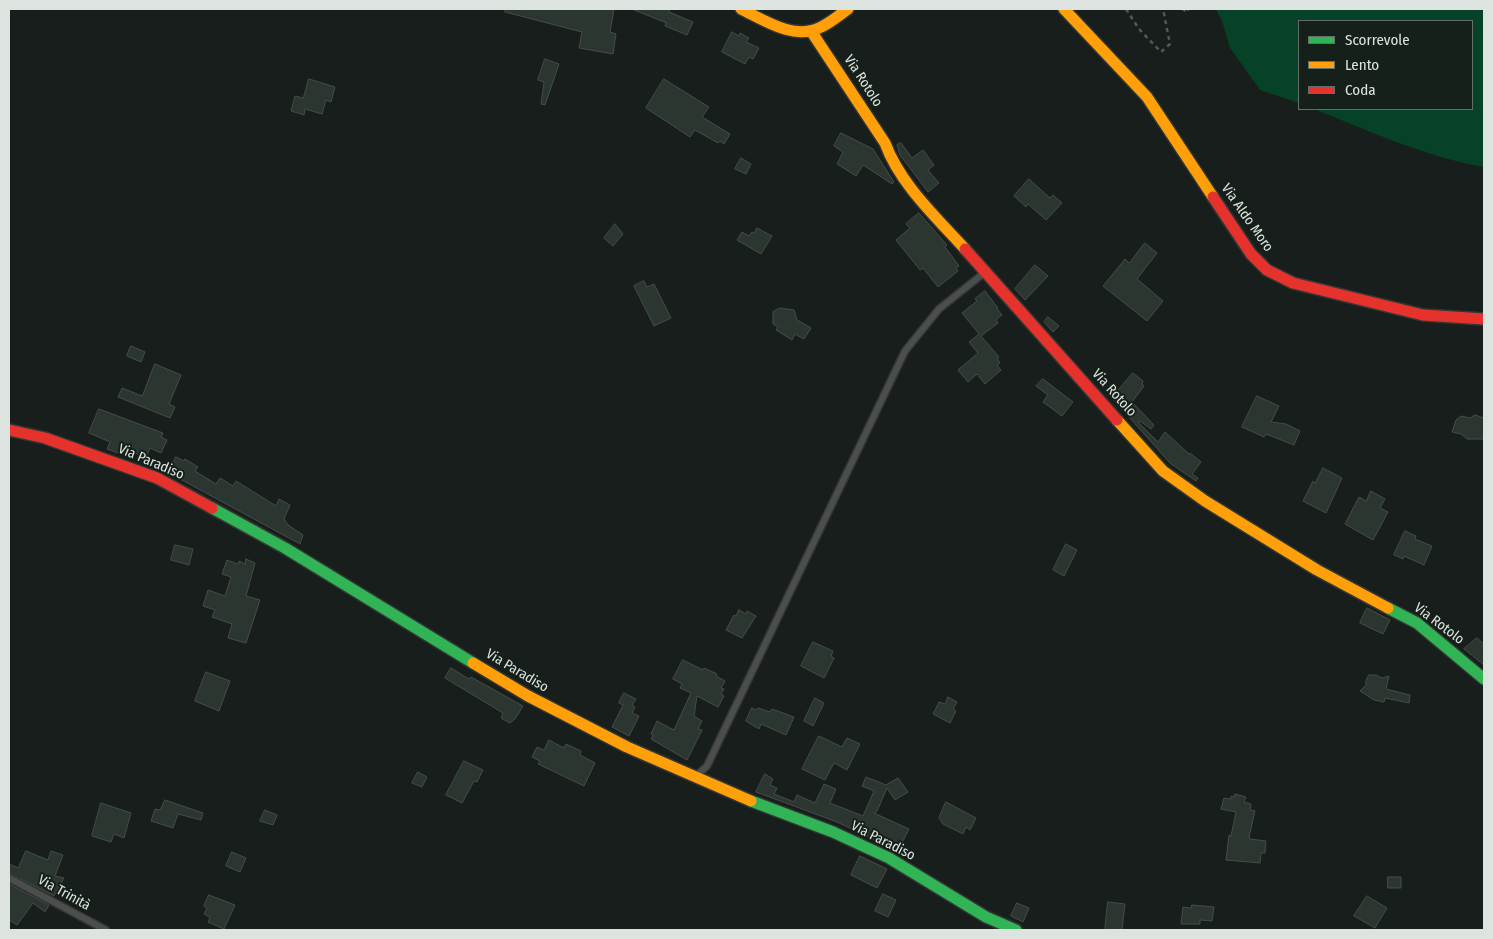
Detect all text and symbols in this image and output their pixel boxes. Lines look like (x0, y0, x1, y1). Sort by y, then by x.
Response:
legend (1298, 20, 1473, 110)
text: Scorrevole (1345, 31, 1410, 49)
street label: Via Rotolo (840, 52, 886, 110)
text: Lento (1345, 56, 1379, 74)
text: Coda (1345, 81, 1376, 99)
street label: Via Aldo Moro (1217, 181, 1277, 255)
street label: Via Rotolo (1088, 366, 1140, 420)
street label: Via Paradiso (116, 441, 186, 483)
street label: Via Rotolo (1411, 600, 1467, 648)
street label: Via Paradiso (483, 646, 551, 696)
street label: Via Paradiso (848, 818, 918, 864)
street label: Via Trinità (35, 872, 93, 914)

